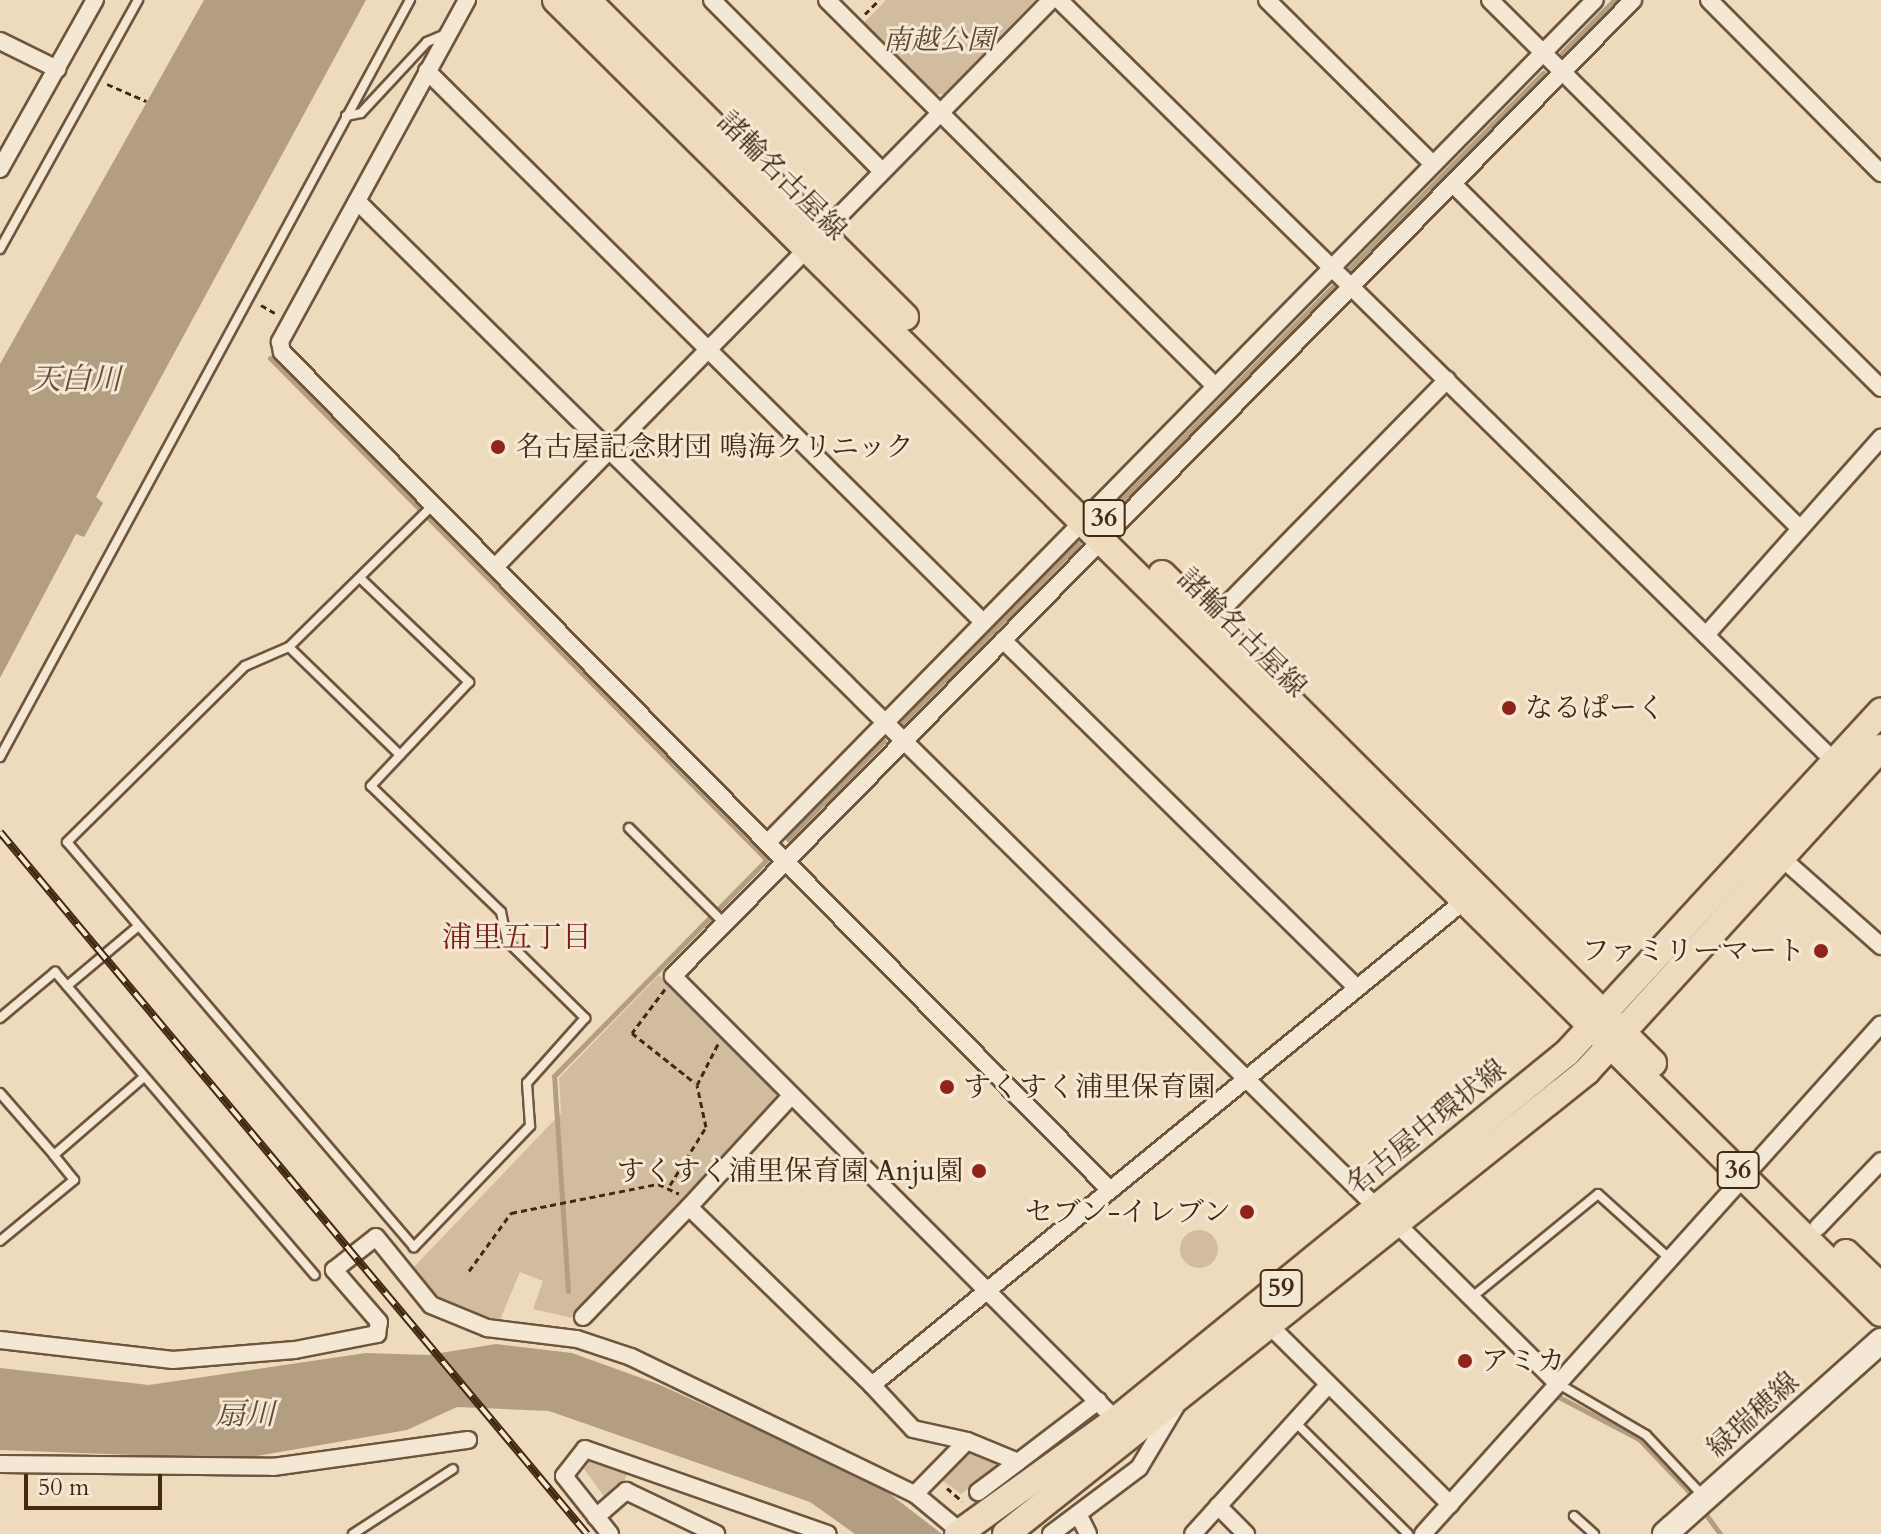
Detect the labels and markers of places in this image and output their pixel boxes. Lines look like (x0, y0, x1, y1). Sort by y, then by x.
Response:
place label: 名古屋記念財団 鳴海クリニック (516, 430, 916, 464)
marker: 名古屋記念財団 鳴海クリニック (487, 436, 509, 458)
place label: なるぱーく (1525, 691, 1665, 725)
marker: なるぱーく (1500, 699, 1518, 717)
place label: ファミリーマート (1581, 934, 1805, 968)
marker: ファミリーマート (1812, 942, 1830, 960)
place label: すくすく浦里保育園 (963, 1070, 1215, 1104)
marker: すくすく浦里保育園 (938, 1078, 956, 1096)
place label: すくすく浦里保育園 Anju園 (616, 1154, 963, 1188)
marker: すくすく浦里保育園 Anju園 (970, 1162, 988, 1180)
place label: セブン-イレブン (1023, 1195, 1231, 1229)
marker: セブン-イレブン (1238, 1203, 1256, 1221)
place label: アミカ (1481, 1344, 1565, 1378)
marker: アミカ (1456, 1352, 1474, 1370)

